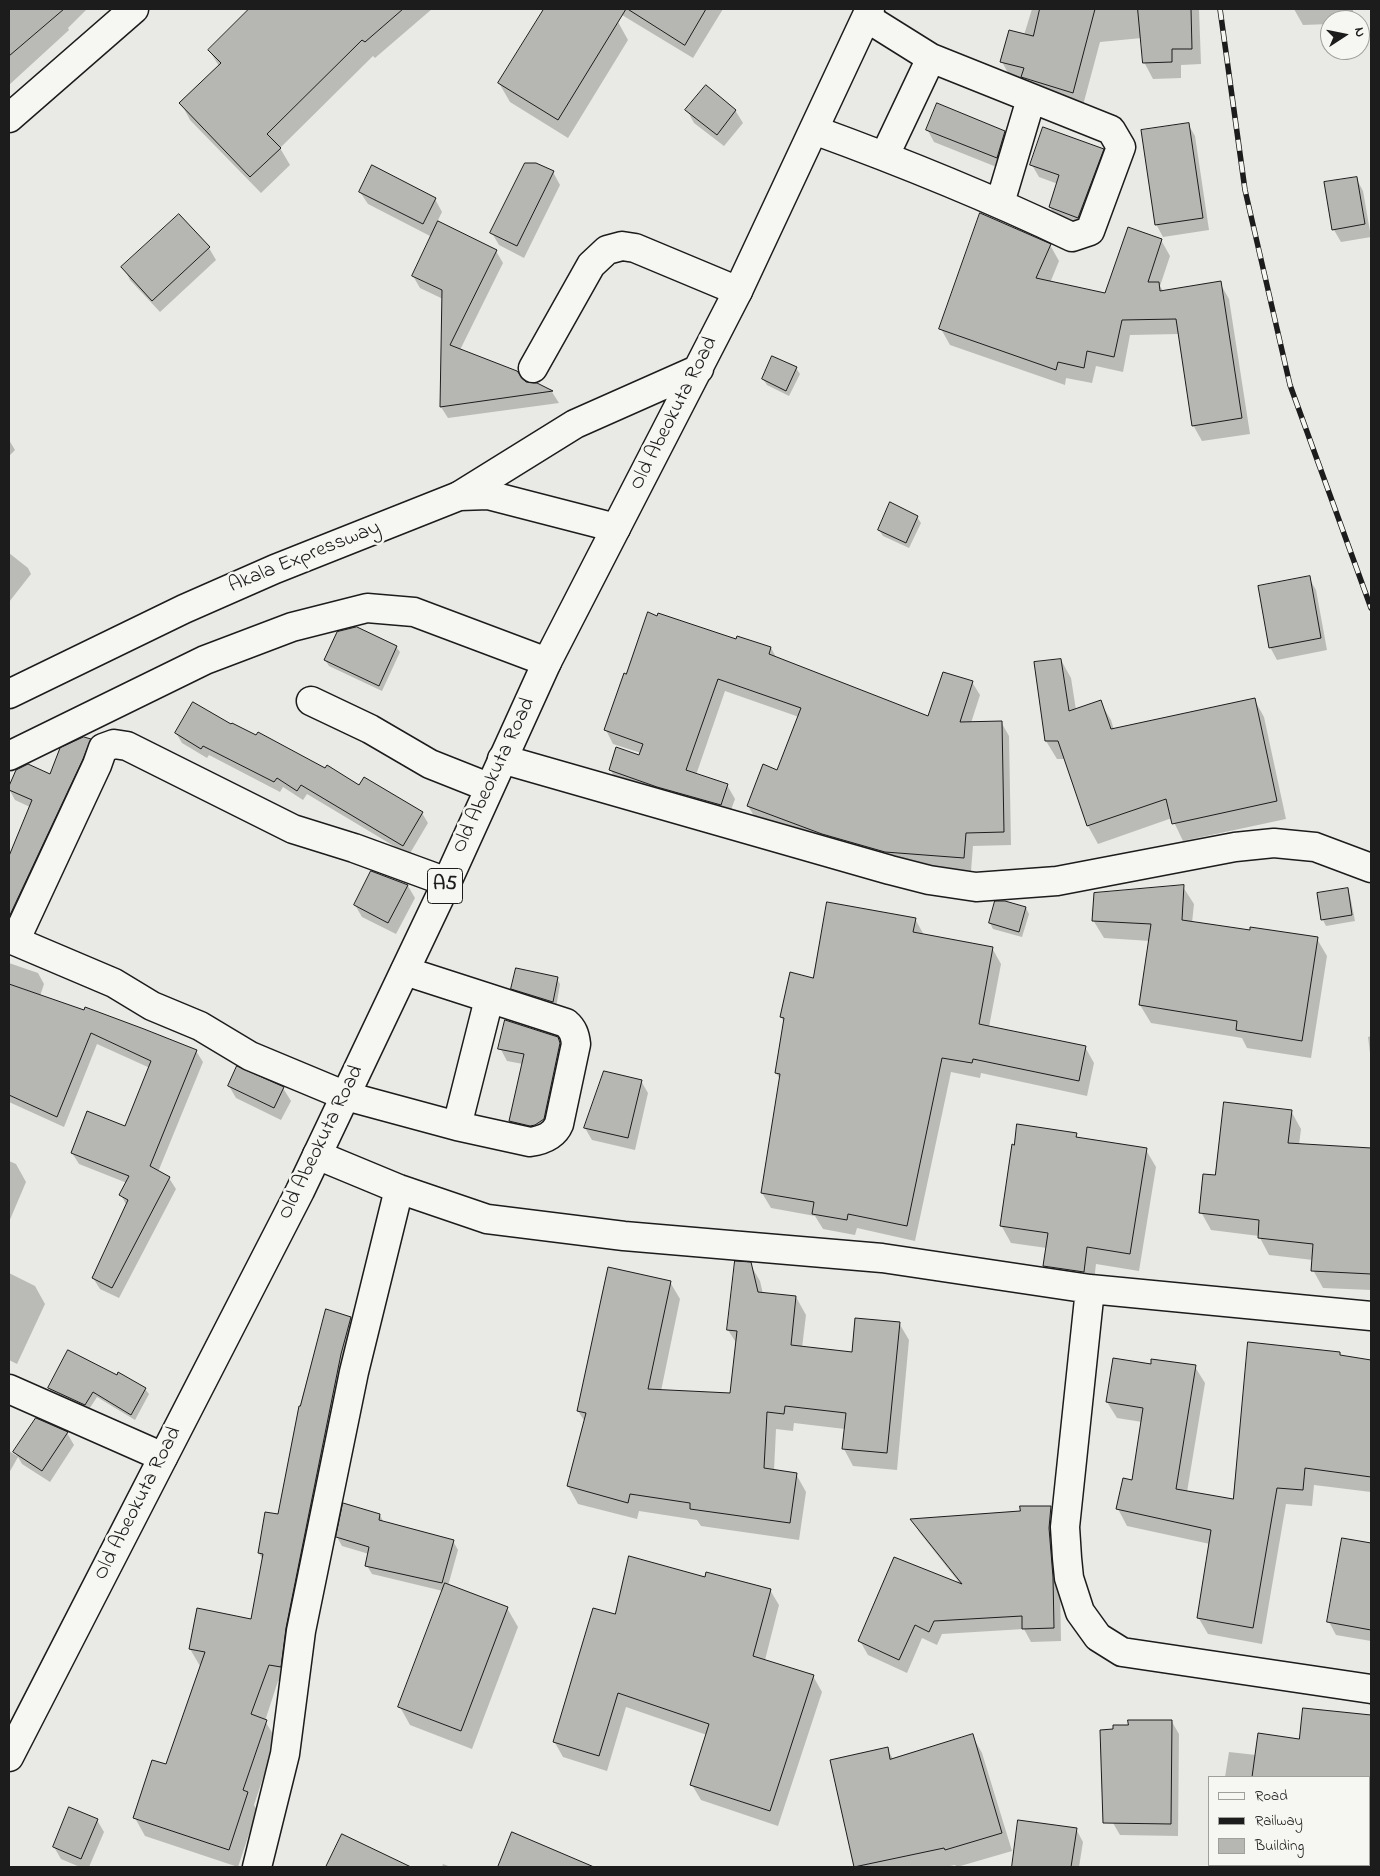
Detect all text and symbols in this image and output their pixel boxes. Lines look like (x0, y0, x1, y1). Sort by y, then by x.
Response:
north arrow (1320, 10, 1370, 60)
text: N (1348, 26, 1370, 39)
street label: Old Abeokuta Road (626, 333, 724, 495)
street label: Akala Expressway (226, 516, 384, 600)
street label: Old Abeokuta Road (448, 694, 542, 858)
road number: A5 (428, 868, 462, 904)
street label: Old Abeokuta Road (274, 1062, 370, 1224)
street label: Old Abeokuta Road (90, 1423, 188, 1585)
legend (1208, 1776, 1370, 1866)
text: Road (1255, 1785, 1288, 1807)
text: Railway (1255, 1810, 1303, 1832)
text: Building (1255, 1835, 1304, 1857)

